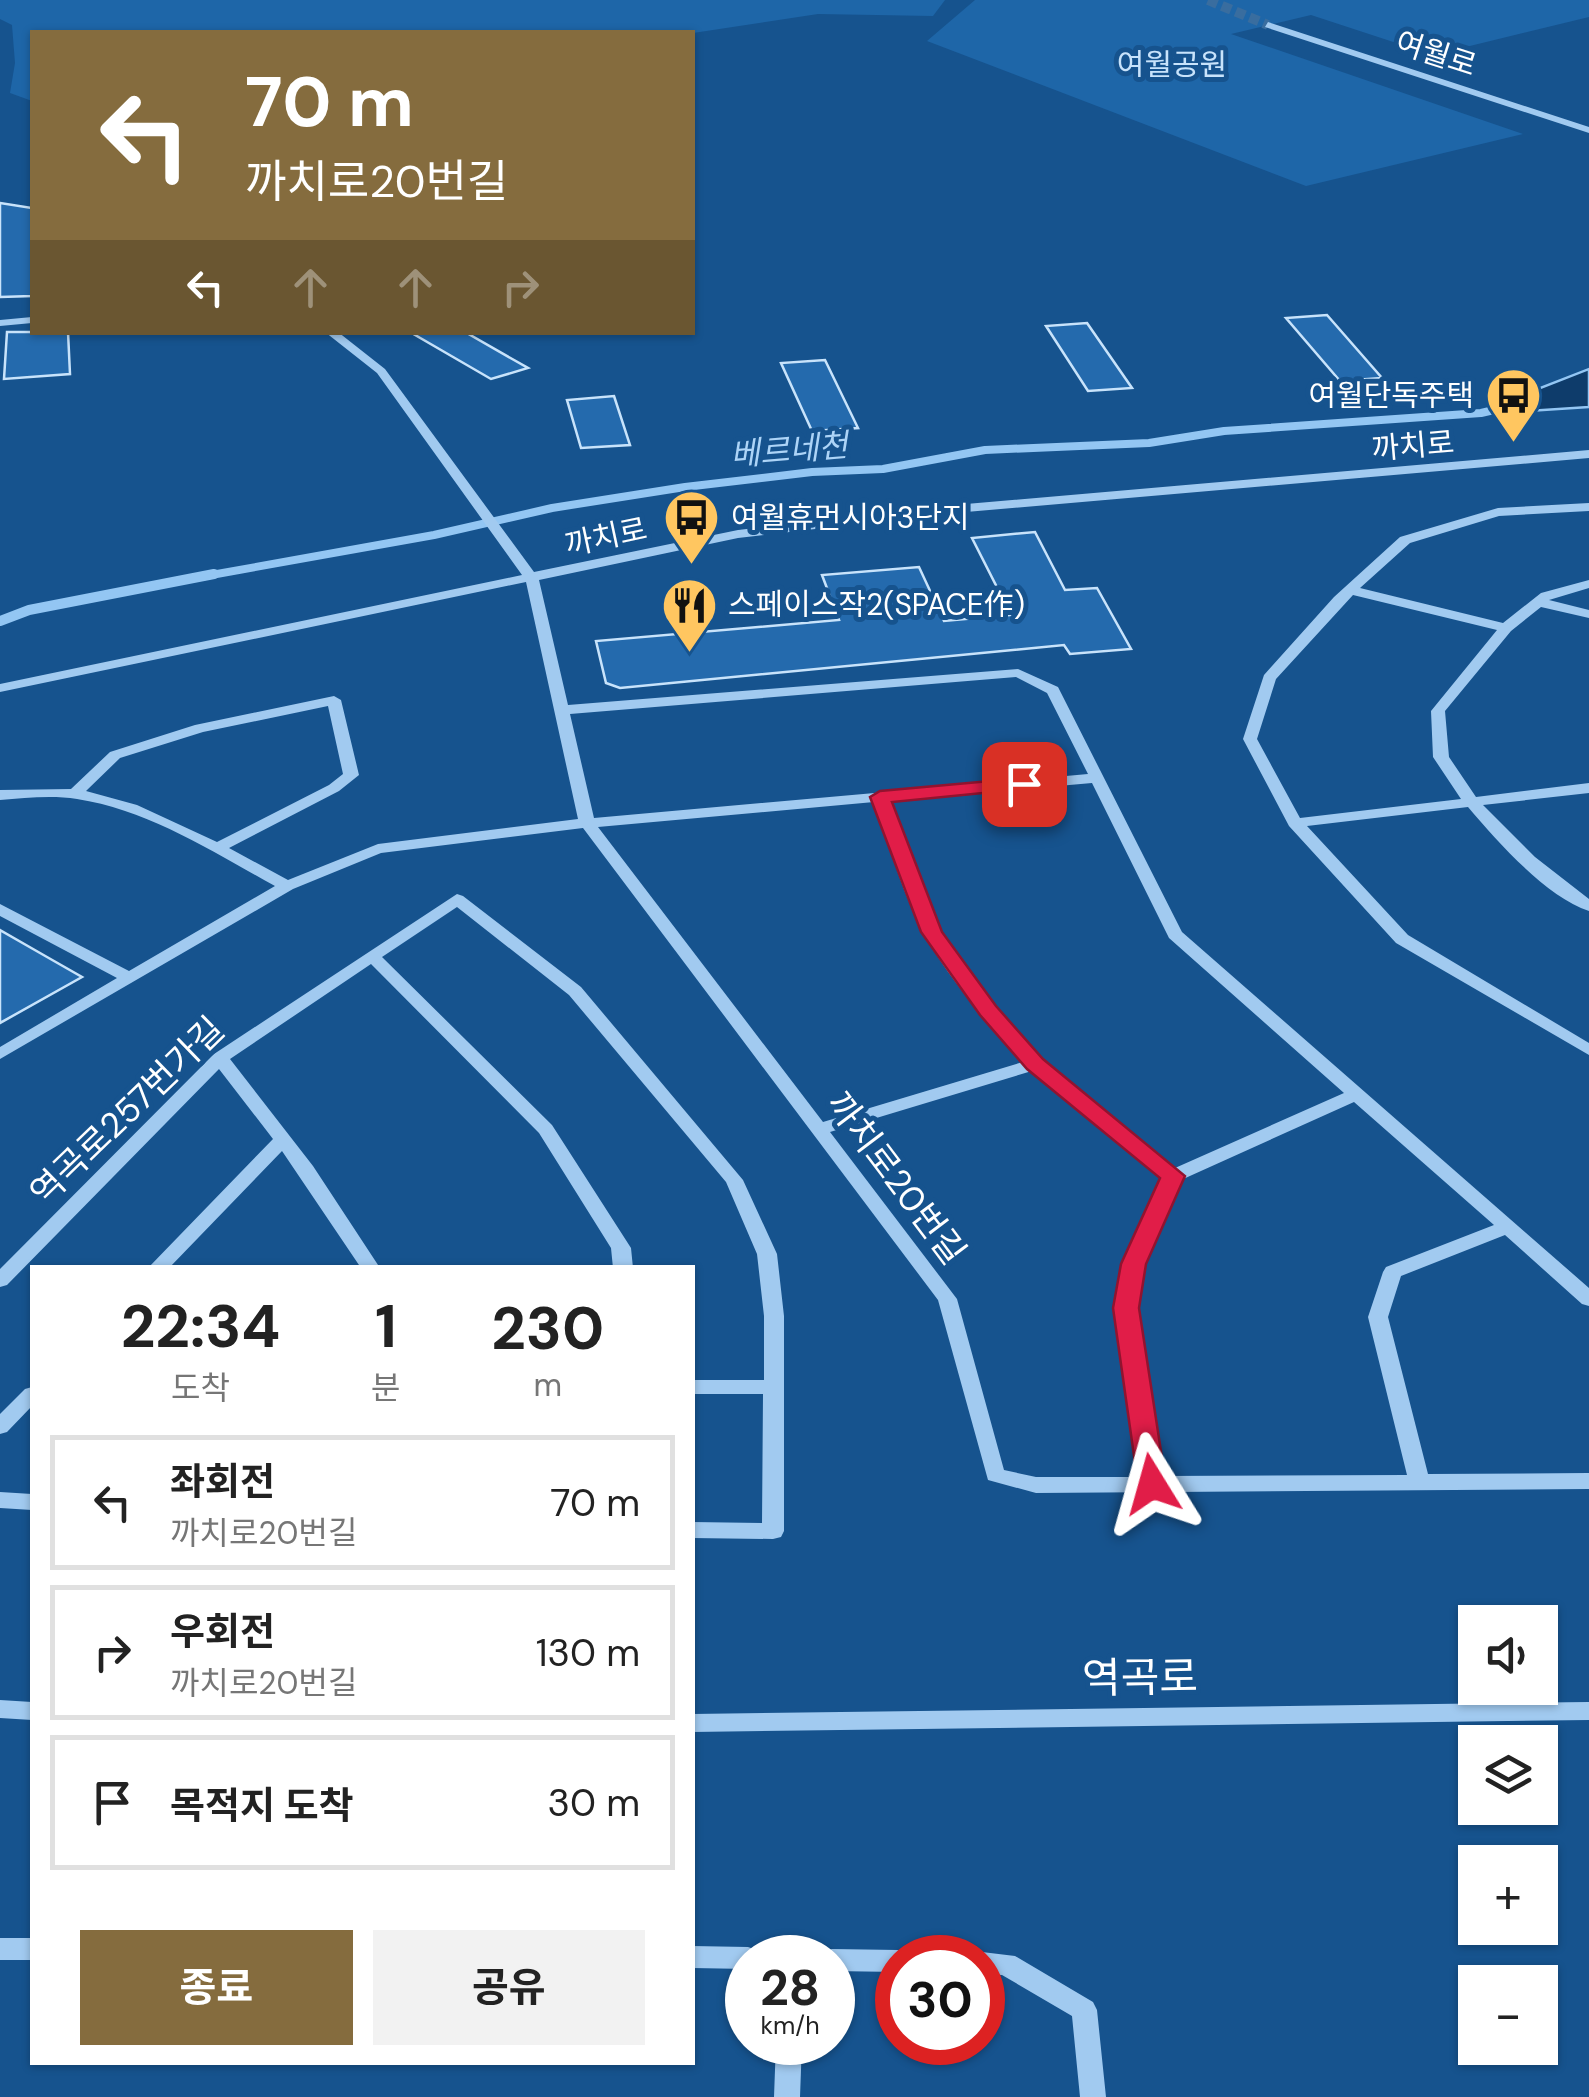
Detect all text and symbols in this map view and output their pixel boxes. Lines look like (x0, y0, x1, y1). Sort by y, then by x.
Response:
street label: 여월로 (1391, 22, 1482, 85)
park label: 여월공원 (1117, 45, 1227, 84)
text: 70 m (245, 57, 414, 148)
icon: left (80, 70, 210, 200)
text: 까치로20번길 (245, 152, 508, 211)
icon: left (178, 260, 233, 315)
icon: ahead (283, 260, 338, 315)
icon: ahead (388, 260, 443, 315)
icon: right (493, 260, 548, 315)
bus stop icon: 여월단독주택 (1483, 366, 1543, 445)
place label: 여월단독주택 (1308, 376, 1474, 415)
street label: 까치로 (1370, 422, 1456, 469)
water label: 베르네천 (729, 424, 853, 476)
bus stop icon: 여월휴먼시아3단지 (662, 488, 722, 567)
place label: 여월휴먼시아3단지 (731, 498, 970, 537)
street label: 까치로 (561, 509, 650, 564)
restaurant icon: 스페이스작2(SPACE作) (659, 575, 719, 654)
place label: 스페이스작2(SPACE作) (728, 585, 1025, 624)
pin (982, 742, 1067, 827)
icon: arrive (997, 757, 1052, 812)
street label: 역곡로257번가길 (20, 1007, 234, 1215)
street label: 까치로20번길 (816, 1082, 976, 1274)
text: 22:34 (121, 1287, 280, 1366)
text: 1 (375, 1287, 397, 1366)
text: 230 (491, 1289, 604, 1368)
text: m (534, 1364, 562, 1406)
text: 도착 (171, 1367, 230, 1409)
text: 분 (371, 1367, 401, 1409)
position arrow (1100, 1432, 1204, 1536)
text: 좌회전 (170, 1457, 275, 1507)
icon: left (85, 1475, 140, 1530)
text: 70 m (550, 1478, 640, 1528)
text: 까치로20번길 (170, 1512, 357, 1554)
map controls (1458, 1605, 1558, 2065)
button: sound (1458, 1605, 1558, 1705)
text: 우회전 (170, 1607, 275, 1657)
icon: right (85, 1625, 140, 1680)
text: 130 m (536, 1628, 640, 1678)
street label: 역곡로 (1082, 1649, 1198, 1706)
text: 까치로20번길 (170, 1662, 357, 1704)
button: layers (1458, 1725, 1558, 1825)
icon: arrive (85, 1775, 140, 1830)
text: 30 m (548, 1778, 640, 1828)
text: 목적지 도착 (170, 1781, 354, 1831)
button: + (1458, 1845, 1558, 1945)
button: 종료 (80, 1930, 353, 2045)
button: 공유 (373, 1930, 645, 2045)
speed limit sign: 30 (875, 1935, 1005, 2065)
text: 28 (760, 1955, 820, 2021)
button: − (1458, 1965, 1558, 2065)
text: km/h (760, 2009, 820, 2042)

